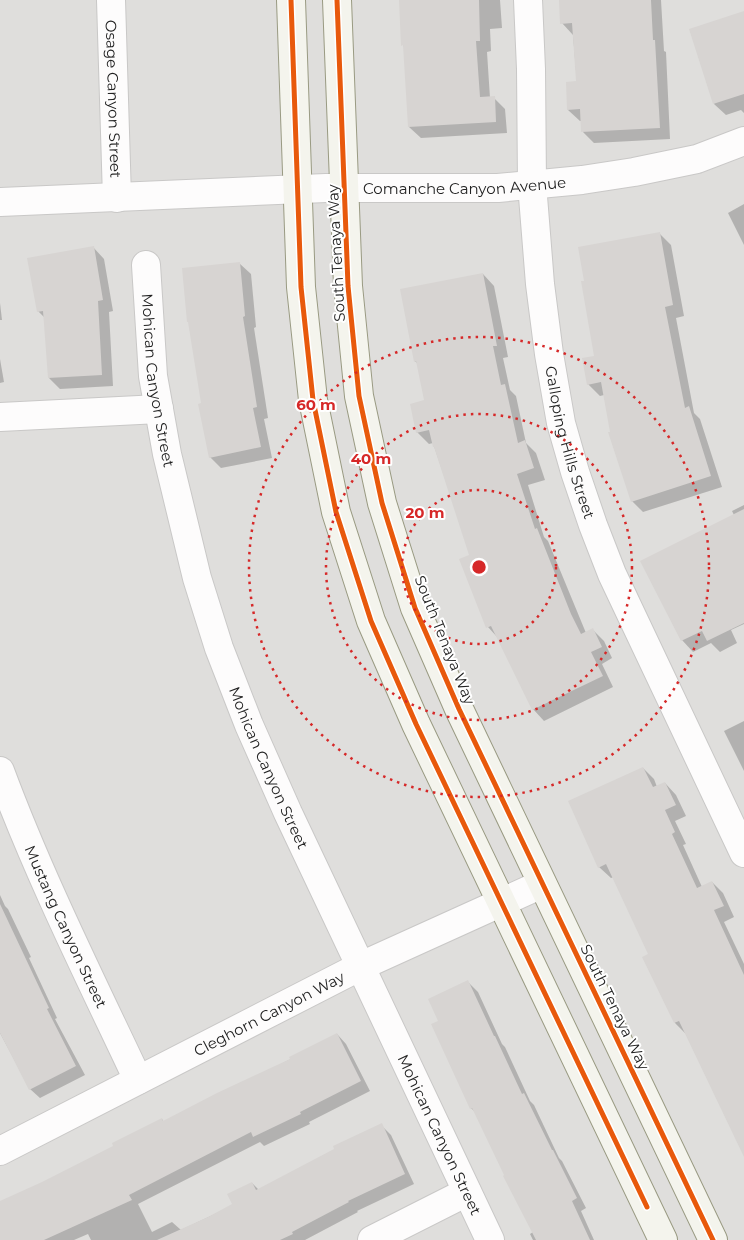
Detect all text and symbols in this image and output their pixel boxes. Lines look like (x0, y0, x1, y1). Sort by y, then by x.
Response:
street label: Osage Canyon Street (102, 20, 126, 178)
street label: Comanche Canyon Avenue (363, 172, 567, 198)
street label: South Tenaya Way (323, 183, 349, 322)
street label: Mohican Canyon Street (138, 293, 179, 469)
street label: Galloping Hills Street (542, 364, 600, 521)
text: 60 m (296, 395, 336, 414)
text: 40 m (351, 449, 391, 468)
text: 20 m (405, 503, 445, 522)
centre of rings (470, 558, 488, 576)
street label: South Tenaya Way (410, 573, 480, 708)
street label: Mohican Canyon Street (225, 684, 313, 852)
street label: Mustang Canyon Street (21, 842, 112, 1011)
street label: South Tenaya Way (576, 941, 654, 1074)
street label: Cleghorn Canyon Way (190, 966, 348, 1060)
street label: Mohican Canyon Street (394, 1051, 486, 1218)

